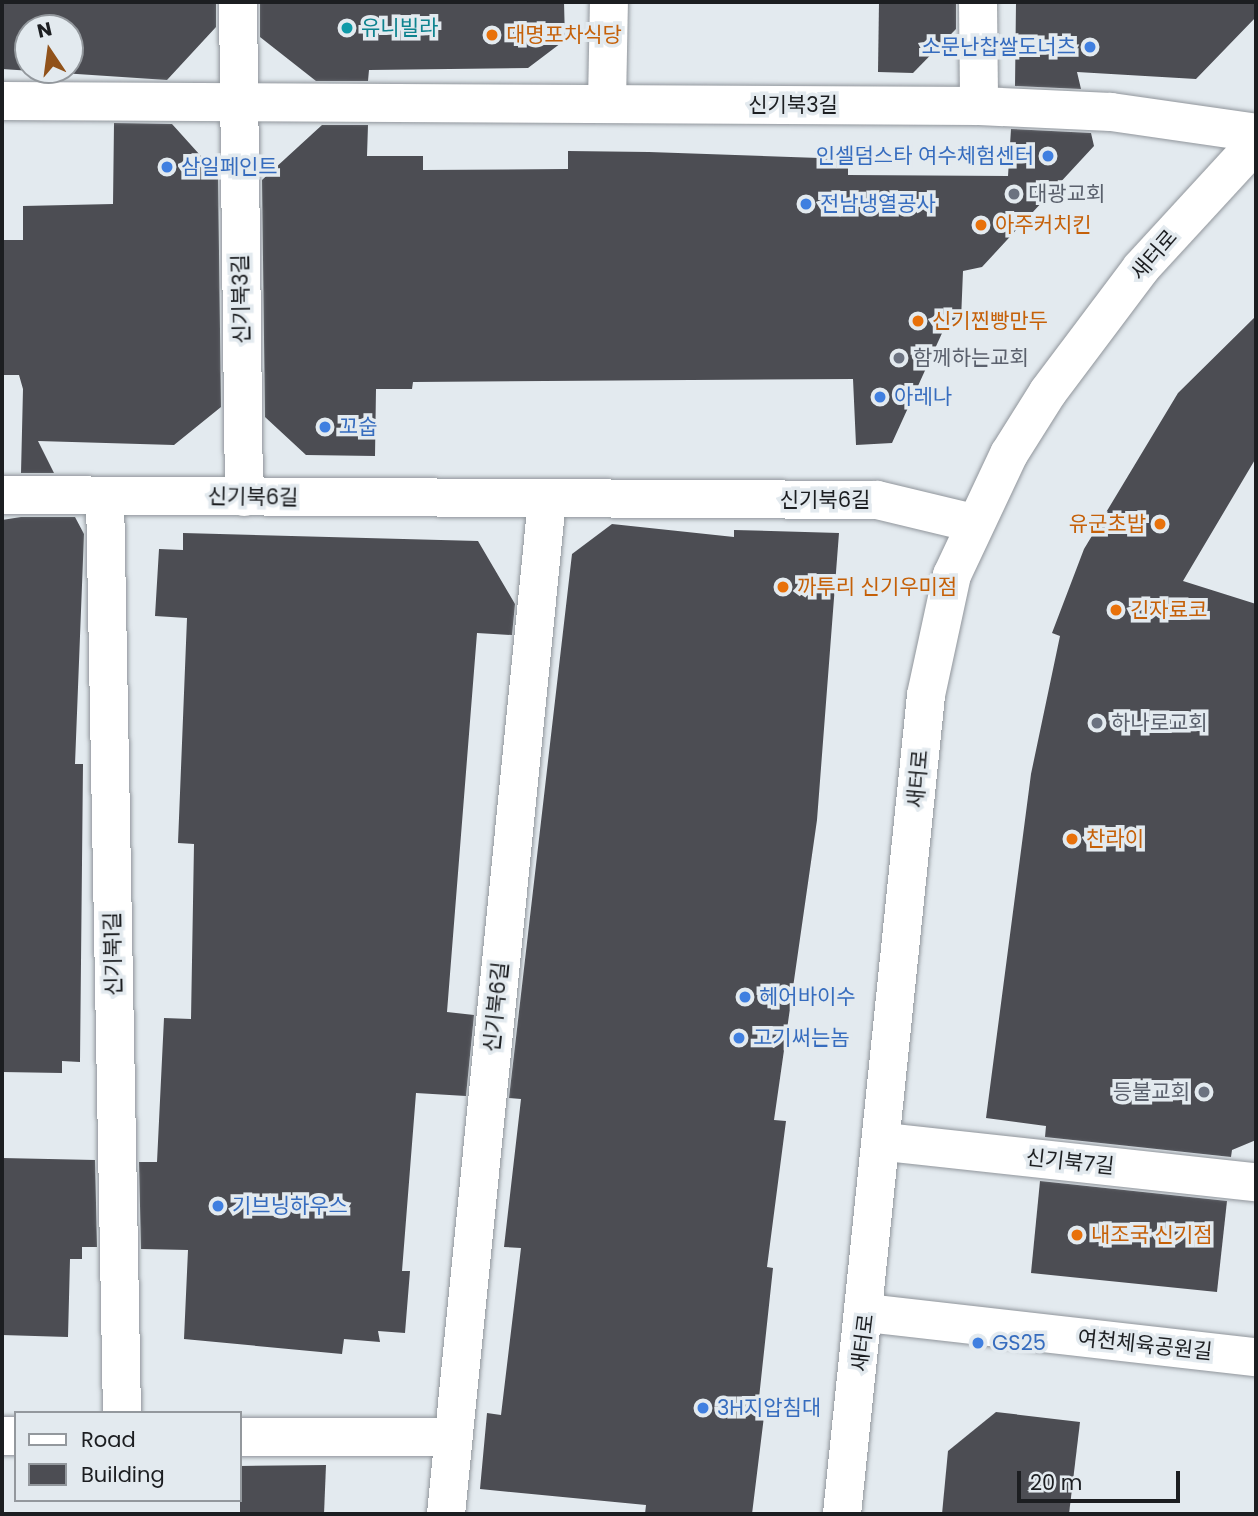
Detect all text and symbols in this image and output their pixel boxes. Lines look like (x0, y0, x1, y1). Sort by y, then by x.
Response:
north arrow (14, 14, 84, 84)
text: N (35, 15, 55, 45)
place label: 유니빌라 (361, 15, 438, 41)
marker: 유니빌라 (339, 20, 355, 36)
place label: 대명포차식당 (506, 22, 622, 48)
marker: 대명포차식당 (484, 27, 500, 43)
place label: 소문난찹쌀도너츠 (921, 34, 1076, 60)
marker: 소문난찹쌀도너츠 (1082, 39, 1098, 55)
street label: 신기북3길 (748, 92, 838, 118)
place label: 인셀덤스타 여수체험센터 (816, 143, 1034, 169)
marker: 인셀덤스타 여수체험센터 (1040, 148, 1056, 164)
place label: 삼일페인트 (181, 154, 278, 180)
marker: 삼일페인트 (159, 159, 175, 175)
place label: 대광교회 (1028, 181, 1105, 207)
marker: 대광교회 (1006, 186, 1022, 202)
place label: 전남냉열공사 (820, 191, 936, 217)
marker: 전남냉열공사 (798, 196, 814, 212)
place label: 아주커치킨 (995, 212, 1092, 238)
marker: 아주커치킨 (973, 217, 989, 233)
street label: 새터로 (1125, 225, 1183, 285)
street label: 신기북3길 (228, 254, 254, 344)
place label: 신기찐빵만두 (932, 308, 1048, 334)
marker: 신기찐빵만두 (910, 313, 926, 329)
place label: 함께하는교회 (913, 345, 1029, 371)
marker: 함께하는교회 (891, 350, 907, 366)
place label: 아레나 (894, 384, 952, 410)
marker: 아레나 (872, 389, 888, 405)
place label: 꼬숩 (339, 414, 378, 440)
marker: 꼬숩 (317, 419, 333, 435)
street label: 신기북6길 (207, 484, 299, 510)
street label: 신기북6길 (780, 487, 870, 513)
place label: 유군초밥 (1069, 511, 1146, 537)
marker: 유군초밥 (1152, 516, 1168, 532)
place label: 까투리 신기우미점 (797, 574, 957, 600)
marker: 까투리 신기우미점 (775, 579, 791, 595)
place label: 긴자료코 (1130, 597, 1207, 623)
marker: 긴자료코 (1108, 602, 1124, 618)
place label: 하나로교회 (1111, 710, 1208, 736)
marker: 하나로교회 (1089, 715, 1105, 731)
street label: 새터로 (903, 749, 933, 809)
place label: 찬라이 (1086, 826, 1144, 852)
marker: 찬라이 (1064, 831, 1080, 847)
street label: 신기북1길 (100, 912, 126, 996)
street label: 신기북6길 (479, 961, 513, 1053)
place label: 헤어바이수 (759, 984, 856, 1010)
marker: 헤어바이수 (737, 989, 753, 1005)
place label: 고기써는놈 (753, 1025, 850, 1051)
marker: 고기써는놈 (731, 1030, 747, 1046)
place label: 등불교회 (1113, 1079, 1190, 1105)
marker: 등불교회 (1196, 1084, 1212, 1100)
street label: 신기북7길 (1025, 1145, 1115, 1179)
place label: 기브닝하우스 (232, 1193, 348, 1219)
marker: 기브닝하우스 (210, 1198, 226, 1214)
place label: 내조국 신기점 (1091, 1222, 1213, 1248)
marker: 내조국 신기점 (1069, 1227, 1085, 1243)
street label: 새터로 (847, 1313, 879, 1373)
street label: 여천체육공원길 (1076, 1325, 1214, 1365)
place label: GS25 (992, 1330, 1046, 1356)
marker: GS25 (970, 1335, 986, 1351)
place label: 3H지압침대 (717, 1395, 821, 1421)
marker: 3H지압침대 (695, 1400, 711, 1416)
legend (14, 1411, 242, 1502)
text: Road (81, 1425, 136, 1454)
scale bar (1020, 1456, 1183, 1500)
text: Building (81, 1460, 165, 1489)
text: 20 m (1030, 1468, 1083, 1497)

